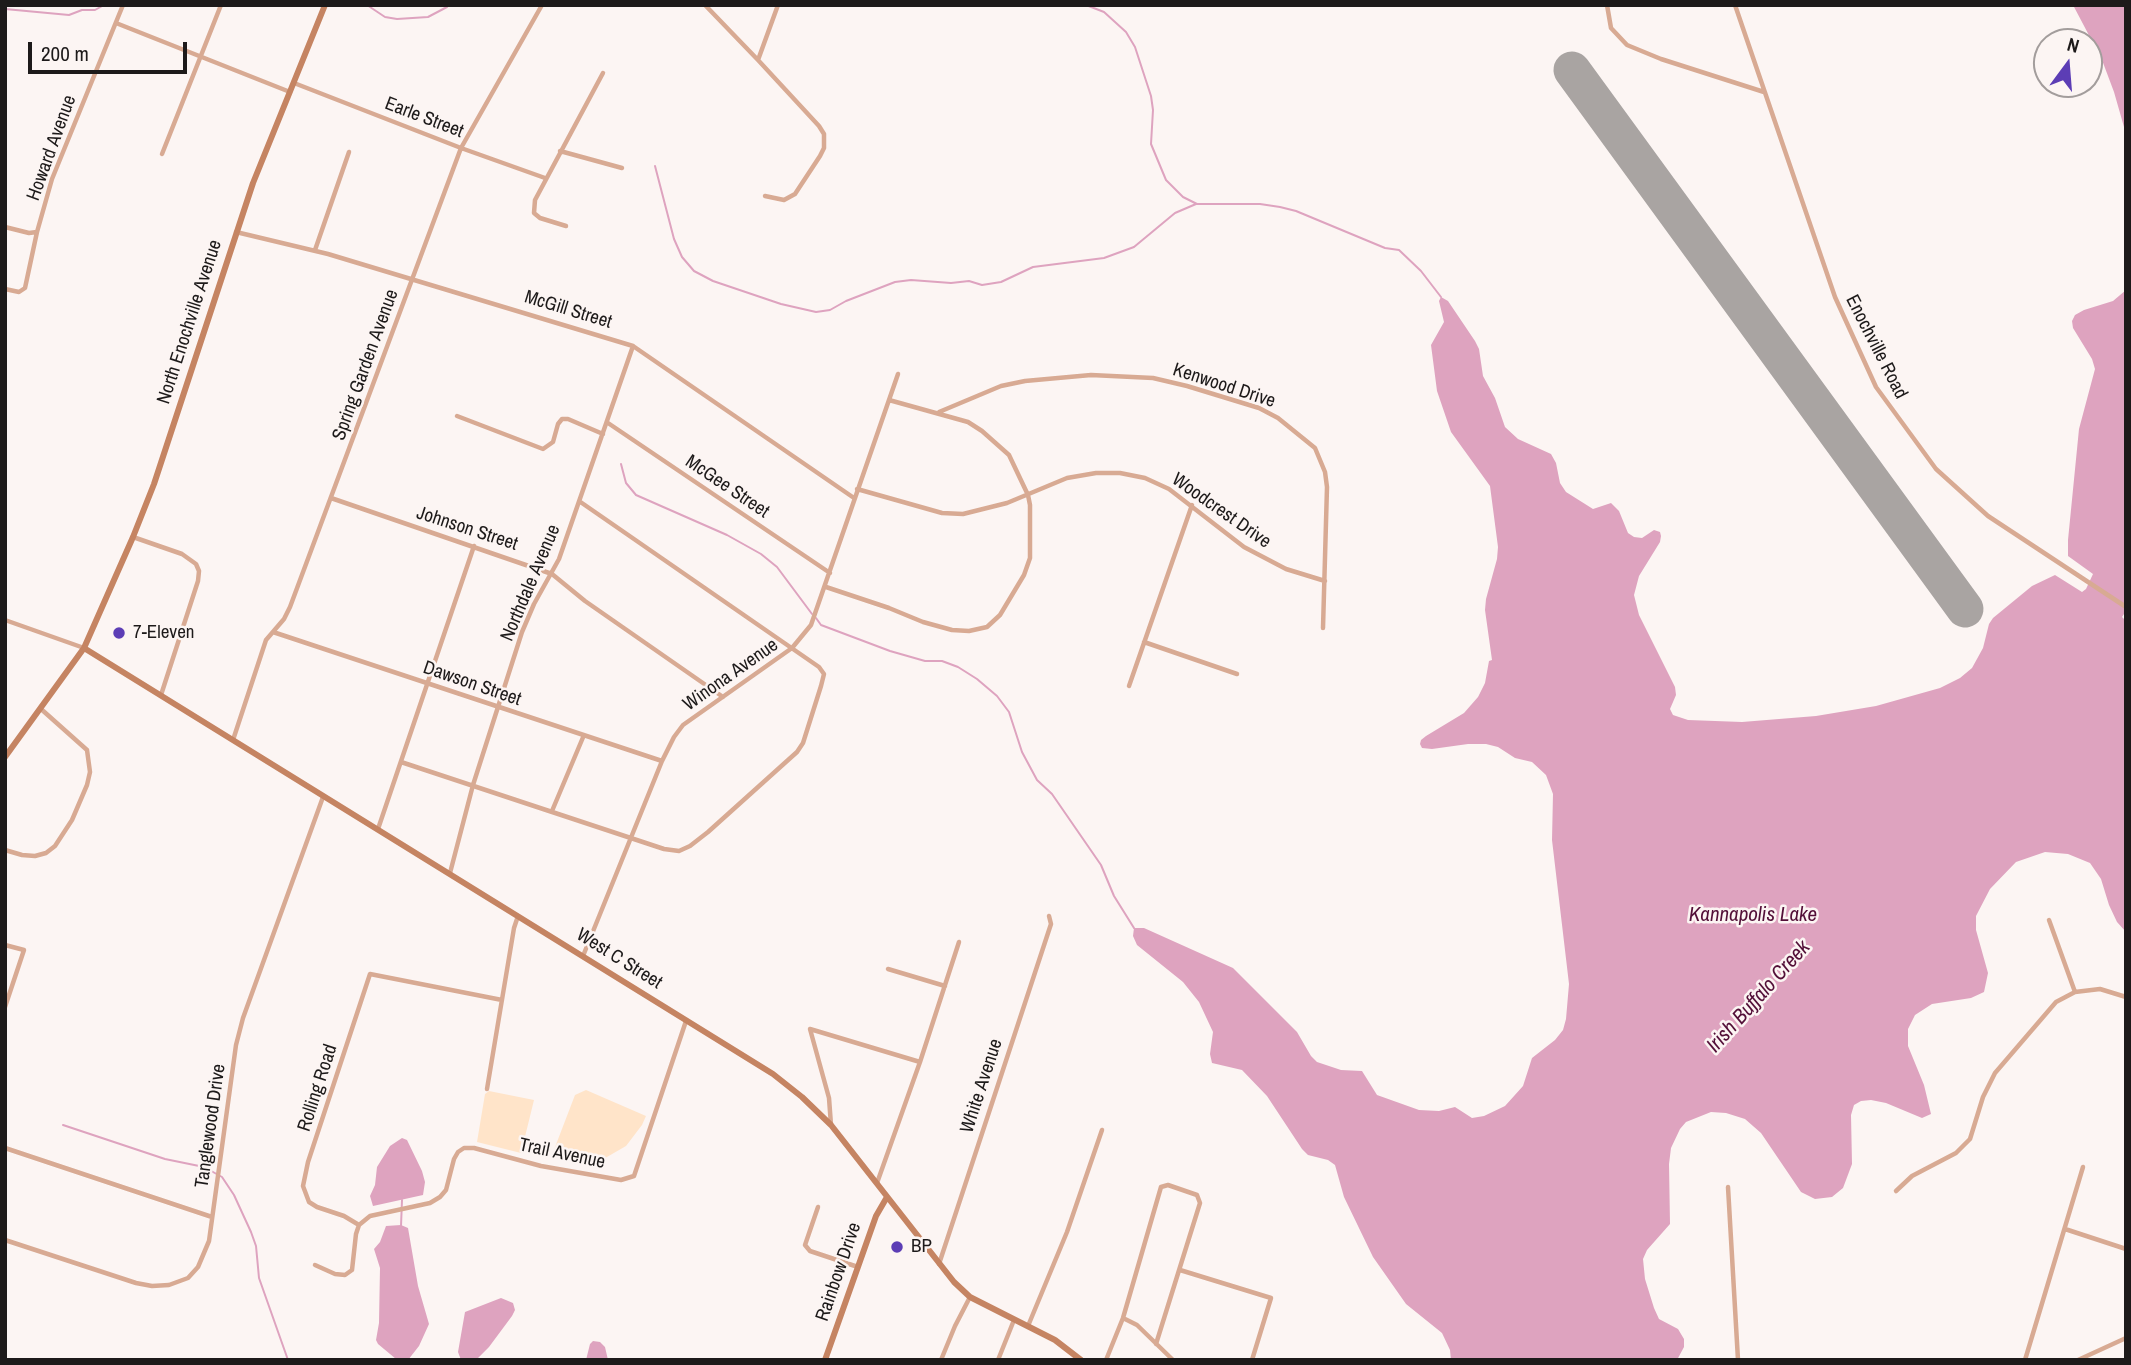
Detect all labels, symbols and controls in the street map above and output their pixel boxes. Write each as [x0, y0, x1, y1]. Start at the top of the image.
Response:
scale bar [32, 28, 191, 72]
north arrow [2033, 28, 2103, 98]
text: N [2064, 31, 2082, 59]
text: 200 m [41, 39, 89, 68]
street label: Howard Avenue [22, 92, 82, 204]
street label: Earle Street [382, 93, 466, 143]
street label: North Enochville Avenue [153, 237, 227, 407]
street label: Spring Garden Avenue [328, 286, 404, 444]
street label: McGill Street [522, 286, 614, 334]
street label: Enochville Road [1840, 291, 1912, 403]
street label: Kenwood Drive [1170, 359, 1278, 413]
street label: McGee Street [681, 451, 773, 523]
street label: Woodcrest Drive [1167, 468, 1275, 554]
street label: Johnson Street [414, 502, 520, 556]
street label: Northdale Avenue [496, 521, 566, 645]
place label: 7-Eleven [133, 622, 194, 644]
marker: 7-Eleven [111, 625, 127, 641]
street label: Winona Avenue [679, 634, 783, 716]
street label: Dawson Street [420, 657, 524, 711]
water label: Kannapolis Lake [1689, 902, 1817, 928]
street label: West C Street [572, 924, 666, 994]
water label: Irish Buffalo Creek [1702, 936, 1816, 1058]
street label: White Avenue [956, 1036, 1008, 1136]
street label: Rolling Road [293, 1042, 343, 1134]
street label: Tanglewood Drive [191, 1063, 231, 1189]
street label: Trail Avenue [517, 1134, 607, 1174]
street label: Rainbow Drive [811, 1220, 867, 1324]
place label: BP [911, 1236, 932, 1258]
marker: BP [889, 1239, 905, 1255]

